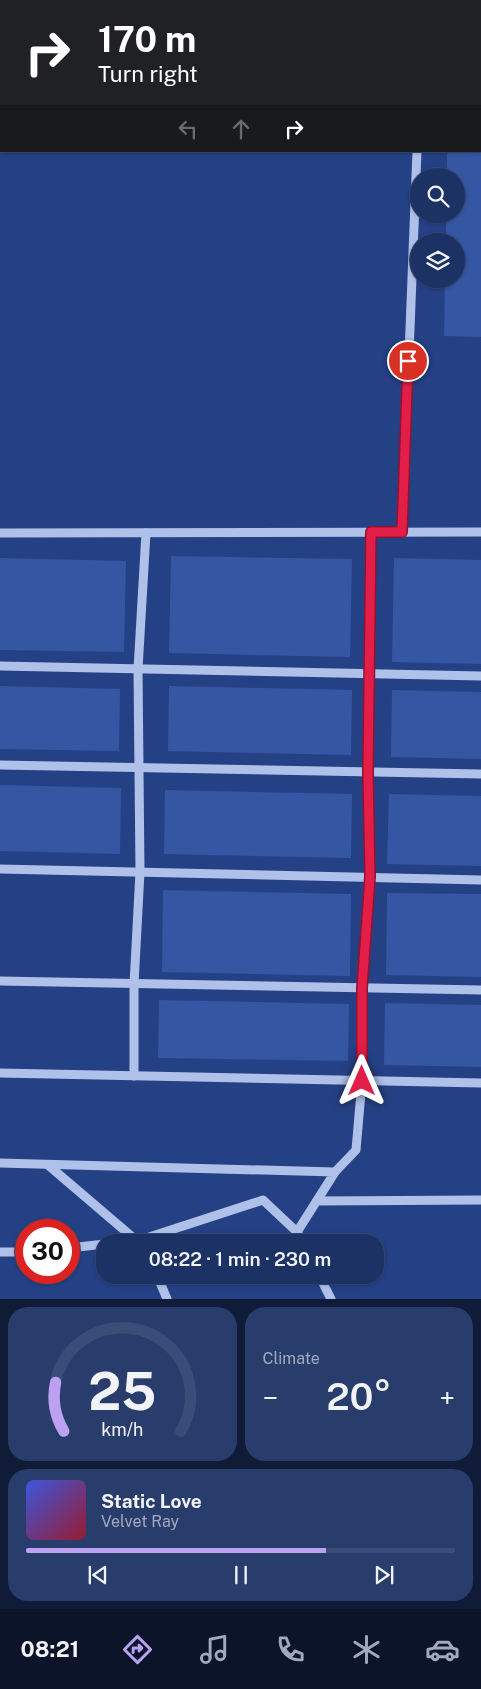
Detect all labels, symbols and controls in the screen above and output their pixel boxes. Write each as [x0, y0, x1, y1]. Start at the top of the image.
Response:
text: 170 m [98, 19, 196, 60]
icon: right [15, 20, 80, 85]
text: Turn right [98, 61, 198, 87]
icon: left [174, 115, 202, 143]
icon: ahead [227, 115, 255, 143]
icon: right [280, 115, 308, 143]
map controls [410, 168, 465, 288]
button: search [410, 168, 465, 223]
button: layers [410, 233, 465, 288]
pin [387, 340, 429, 382]
icon: arrive [394, 347, 422, 375]
position arrow [335, 1054, 387, 1106]
speed limit sign: 30 [15, 1219, 80, 1284]
text: 08:22 · 1 min · 230 m [149, 1248, 331, 1270]
text: Climate [263, 1349, 320, 1368]
text: 25 [88, 1361, 156, 1422]
text: 20° [326, 1374, 391, 1419]
text: − [263, 1381, 278, 1414]
text: + [439, 1381, 455, 1414]
text: km/h [101, 1419, 143, 1440]
text: Static Love [101, 1490, 202, 1512]
text: Velvet Ray [101, 1512, 179, 1531]
icon: previous [84, 1561, 112, 1589]
icon: pause [227, 1561, 255, 1589]
icon: next [370, 1561, 398, 1589]
icon: directions [120, 1632, 155, 1667]
icon: music [197, 1632, 232, 1667]
icon: phone [273, 1632, 308, 1667]
icon: climate [349, 1632, 384, 1667]
icon: car [425, 1632, 460, 1667]
text: 08:21 [21, 1636, 79, 1662]

